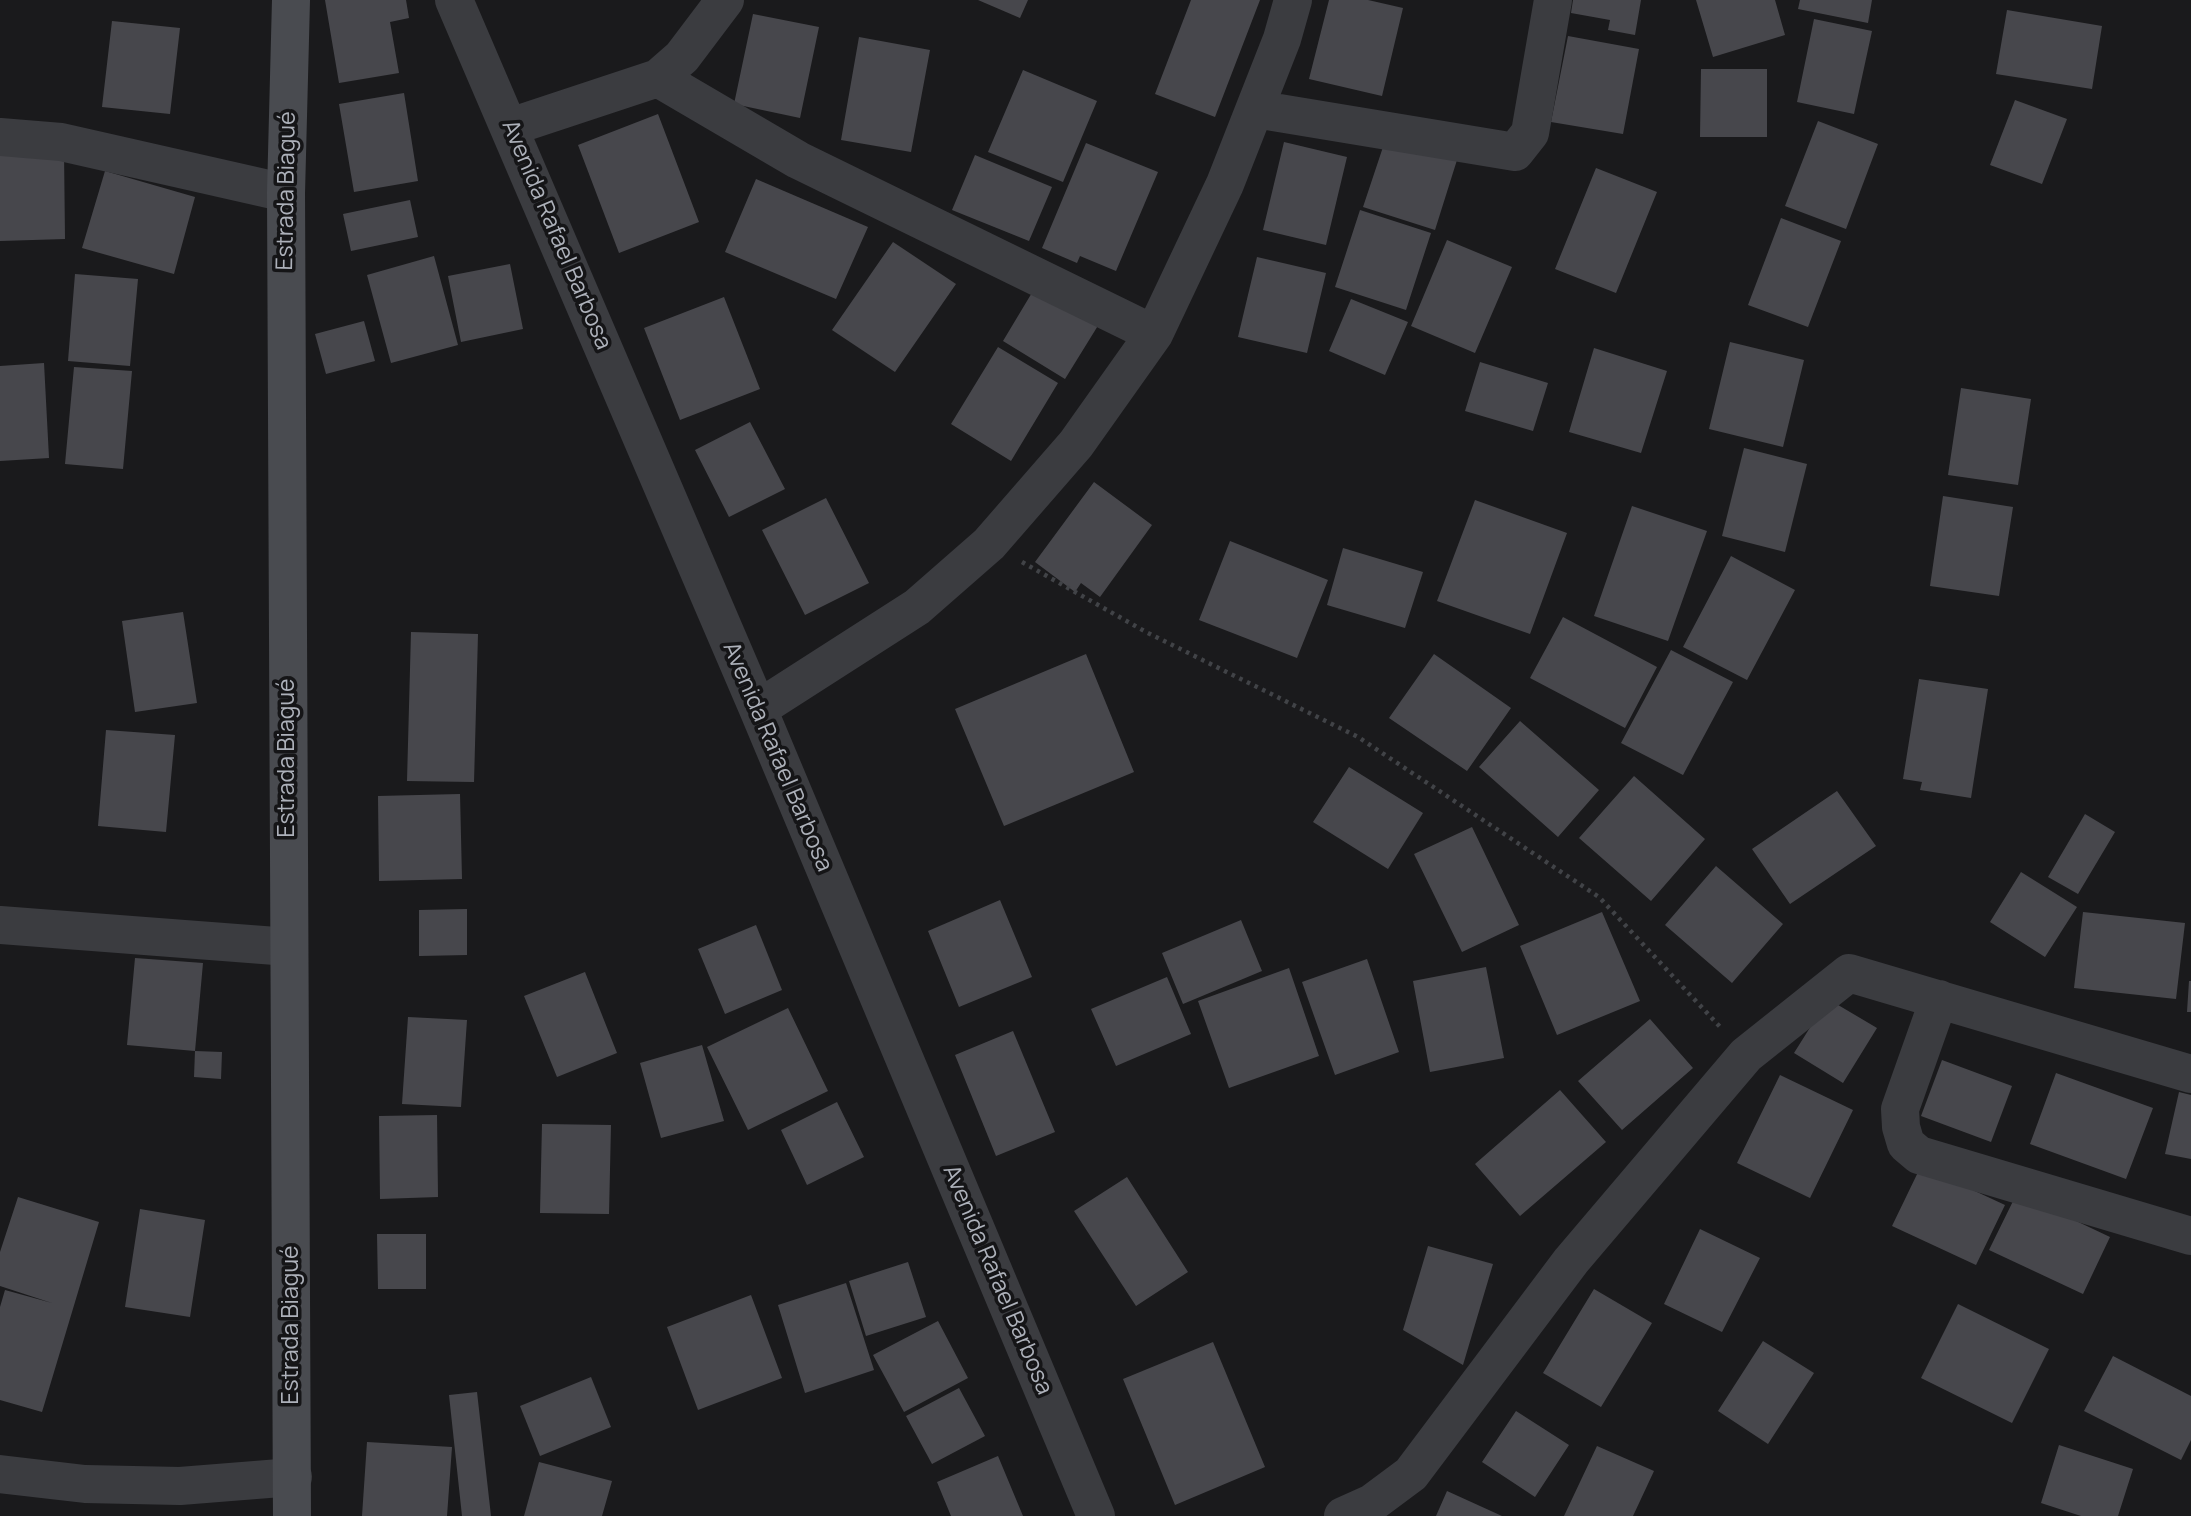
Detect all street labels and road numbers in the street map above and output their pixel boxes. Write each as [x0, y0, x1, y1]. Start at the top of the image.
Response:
street label: Estrada Biagué [272, 111, 302, 271]
street label: Avenida Rafael Barbosa [495, 116, 617, 354]
street label: Avenida Rafael Barbosa [716, 638, 838, 876]
street label: Estrada Biagué [274, 679, 302, 837]
street label: Avenida Rafael Barbosa [936, 1161, 1058, 1399]
street label: Estrada Biagué [278, 1246, 306, 1404]

